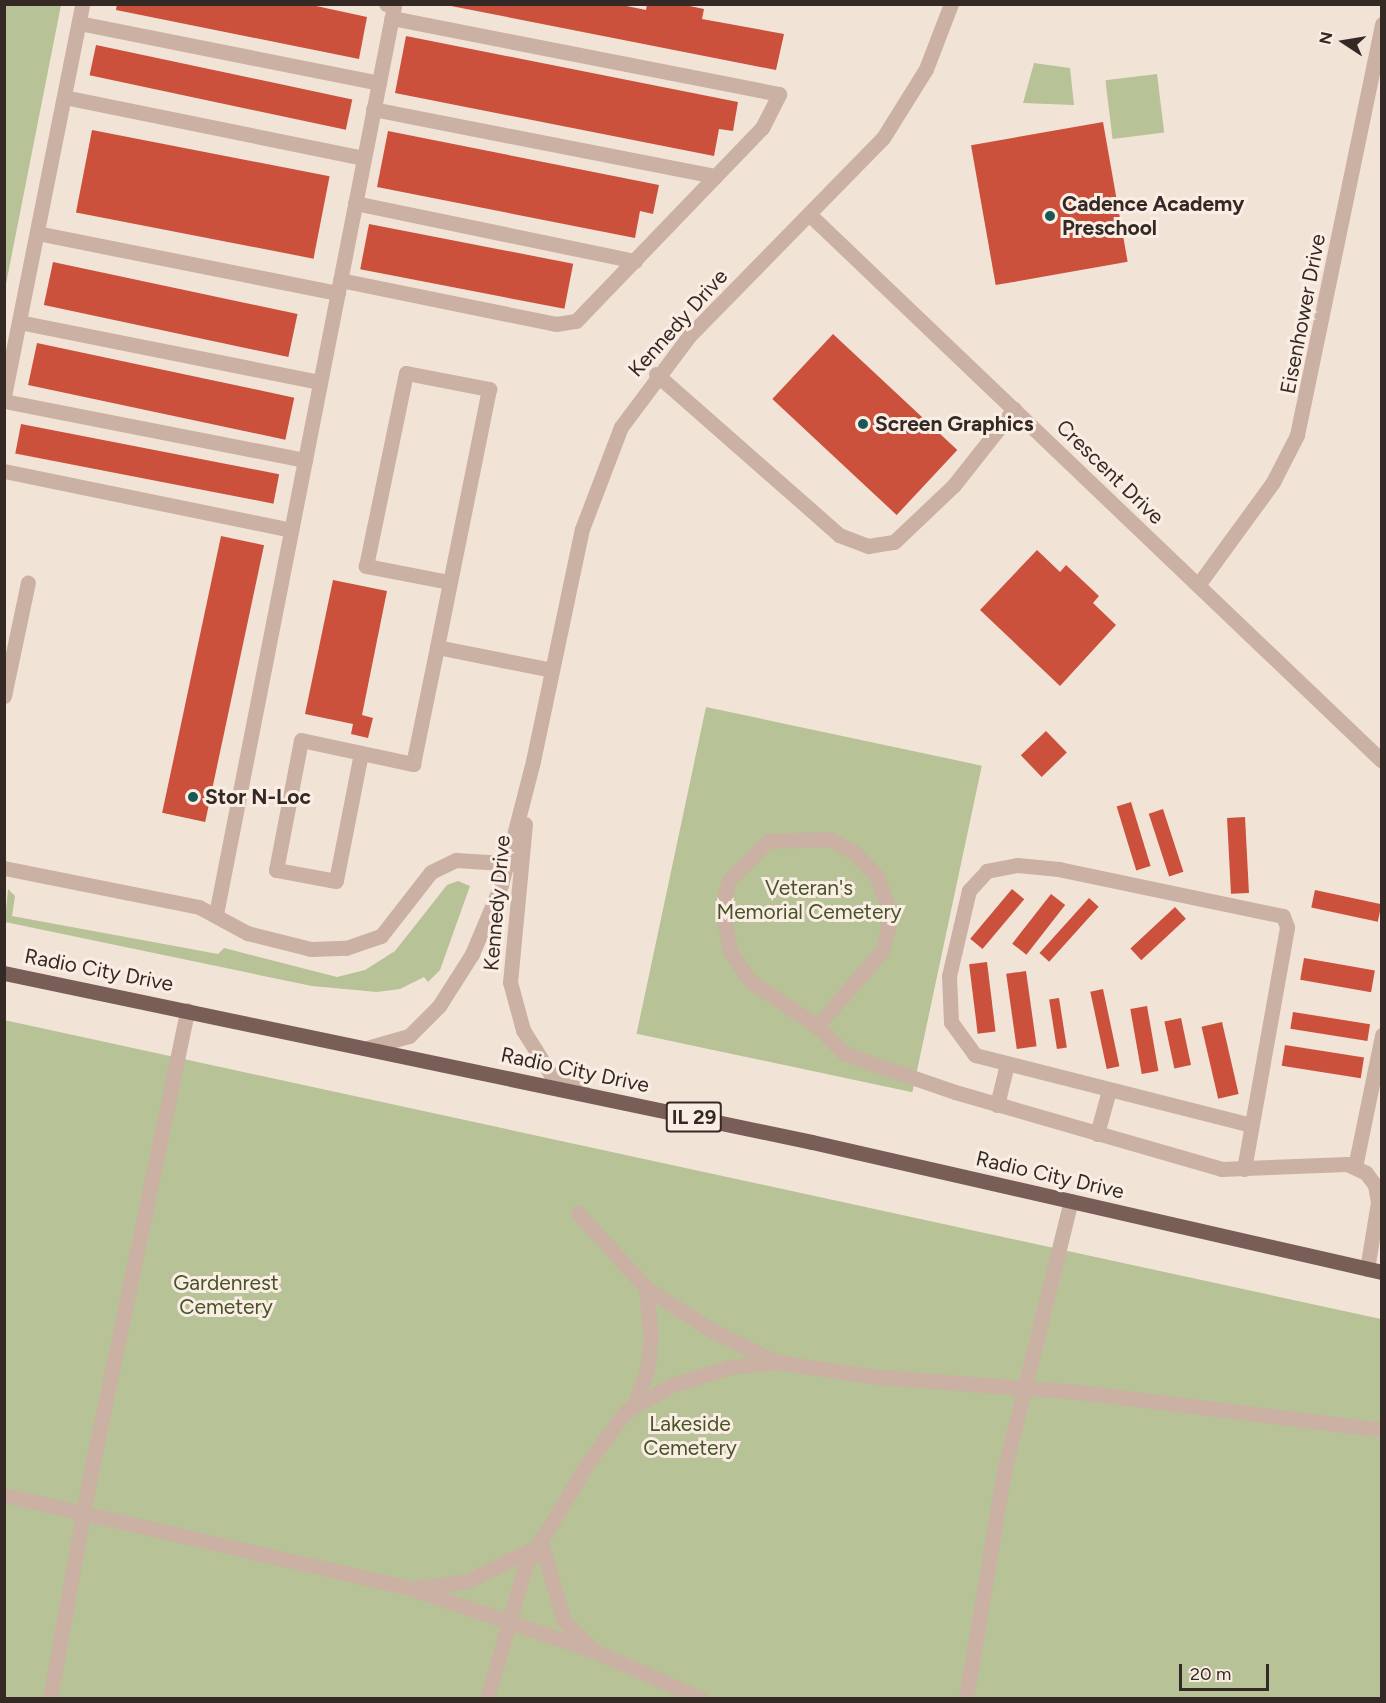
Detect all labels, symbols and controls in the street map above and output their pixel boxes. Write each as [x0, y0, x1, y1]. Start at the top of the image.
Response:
north arrow [1314, 12, 1374, 72]
text: N [1315, 30, 1336, 46]
place label: Cadence Academy Preschool [1062, 191, 1244, 241]
marker: Cadence Academy Preschool [1043, 209, 1057, 223]
street label: Eisenhower Drive [1275, 232, 1331, 396]
street label: Kennedy Drive [623, 264, 733, 382]
place label: Screen Graphics [875, 411, 1033, 437]
street label: Crescent Drive [1051, 414, 1169, 530]
marker: Screen Graphics [856, 417, 870, 431]
place label: Stor N-Loc [205, 784, 311, 810]
marker: Stor N-Loc [186, 790, 200, 804]
street label: Kennedy Drive [479, 834, 515, 972]
park label: Veteran's Memorial Cemetery [716, 875, 902, 925]
street label: Radio City Drive [22, 943, 176, 997]
street label: Radio City Drive [498, 1042, 652, 1098]
road number: IL 29 [666, 1100, 722, 1134]
street label: Radio City Drive [974, 1146, 1126, 1204]
park label: Gardenrest Cemetery [173, 1270, 279, 1320]
park label: Lakeside Cemetery [643, 1411, 737, 1461]
scale bar [1182, 1652, 1272, 1690]
text: 20 m [1190, 1663, 1231, 1685]

